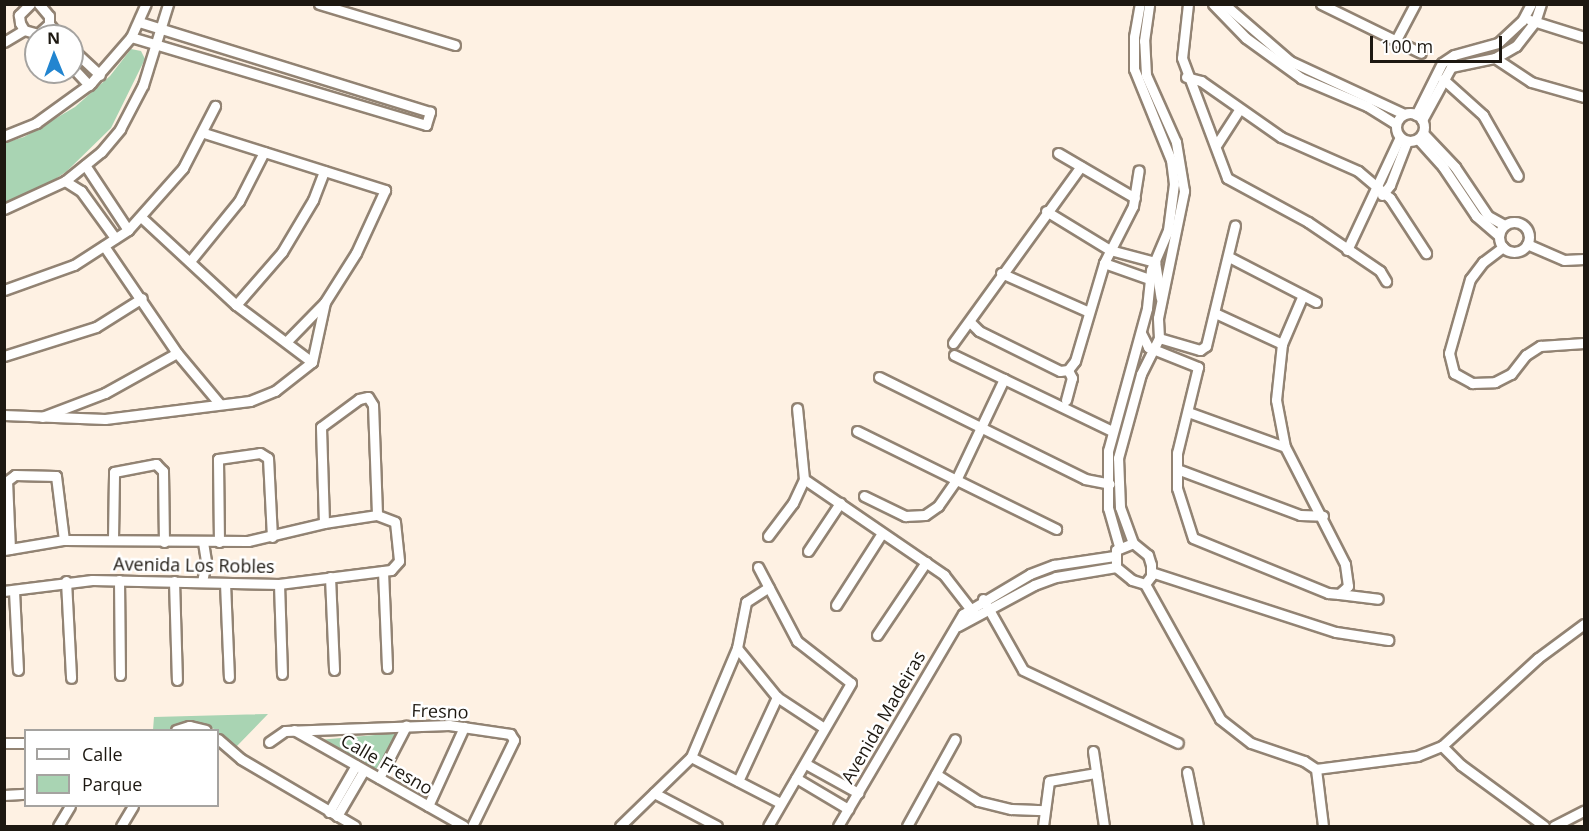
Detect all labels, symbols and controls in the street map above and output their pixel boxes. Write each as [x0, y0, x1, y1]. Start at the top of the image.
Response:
north arrow [24, 24, 84, 84]
scale bar [1373, 24, 1505, 62]
text: N [47, 27, 60, 49]
text: 100 m [1381, 34, 1433, 58]
street label: Avenida Los Robles [113, 553, 275, 577]
street label: Avenida Madeiras [836, 647, 930, 787]
street label: Fresno [411, 699, 469, 723]
legend [24, 729, 219, 807]
street label: Calle Fresno [337, 729, 437, 799]
text: Calle [82, 742, 123, 766]
text: Parque [82, 772, 142, 796]

